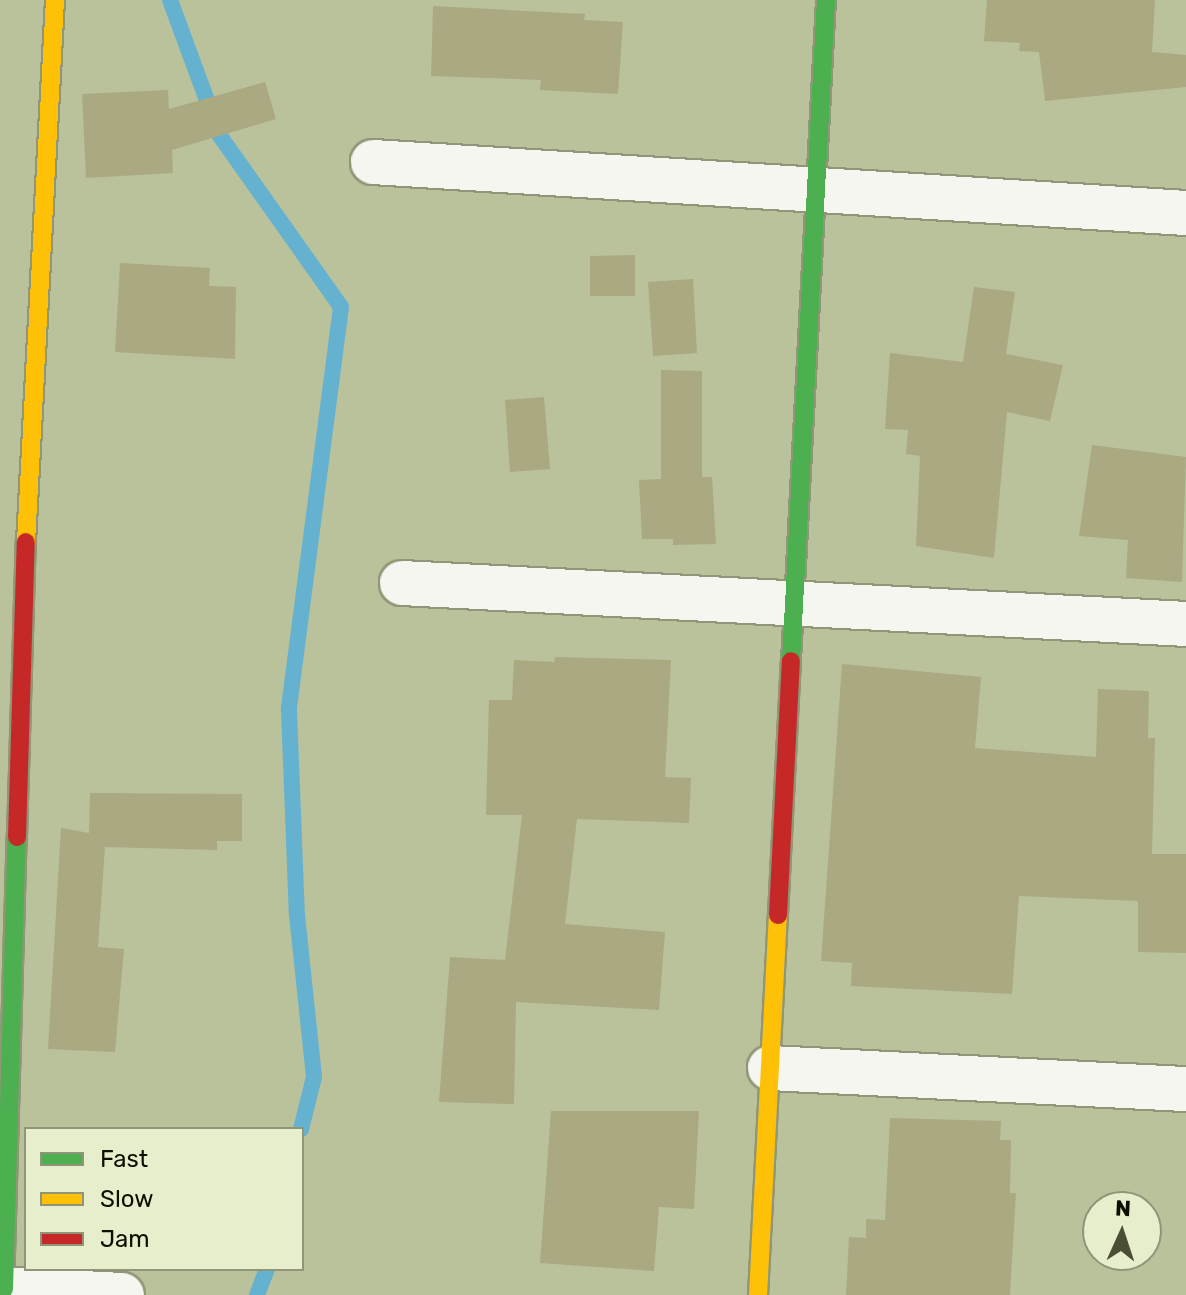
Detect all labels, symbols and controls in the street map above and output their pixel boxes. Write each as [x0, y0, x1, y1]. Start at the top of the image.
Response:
legend [24, 1127, 304, 1271]
text: Fast [100, 1145, 148, 1173]
text: Slow [100, 1185, 153, 1213]
north arrow [1082, 1191, 1162, 1271]
text: N [1115, 1195, 1132, 1222]
text: Jam [100, 1225, 150, 1253]

